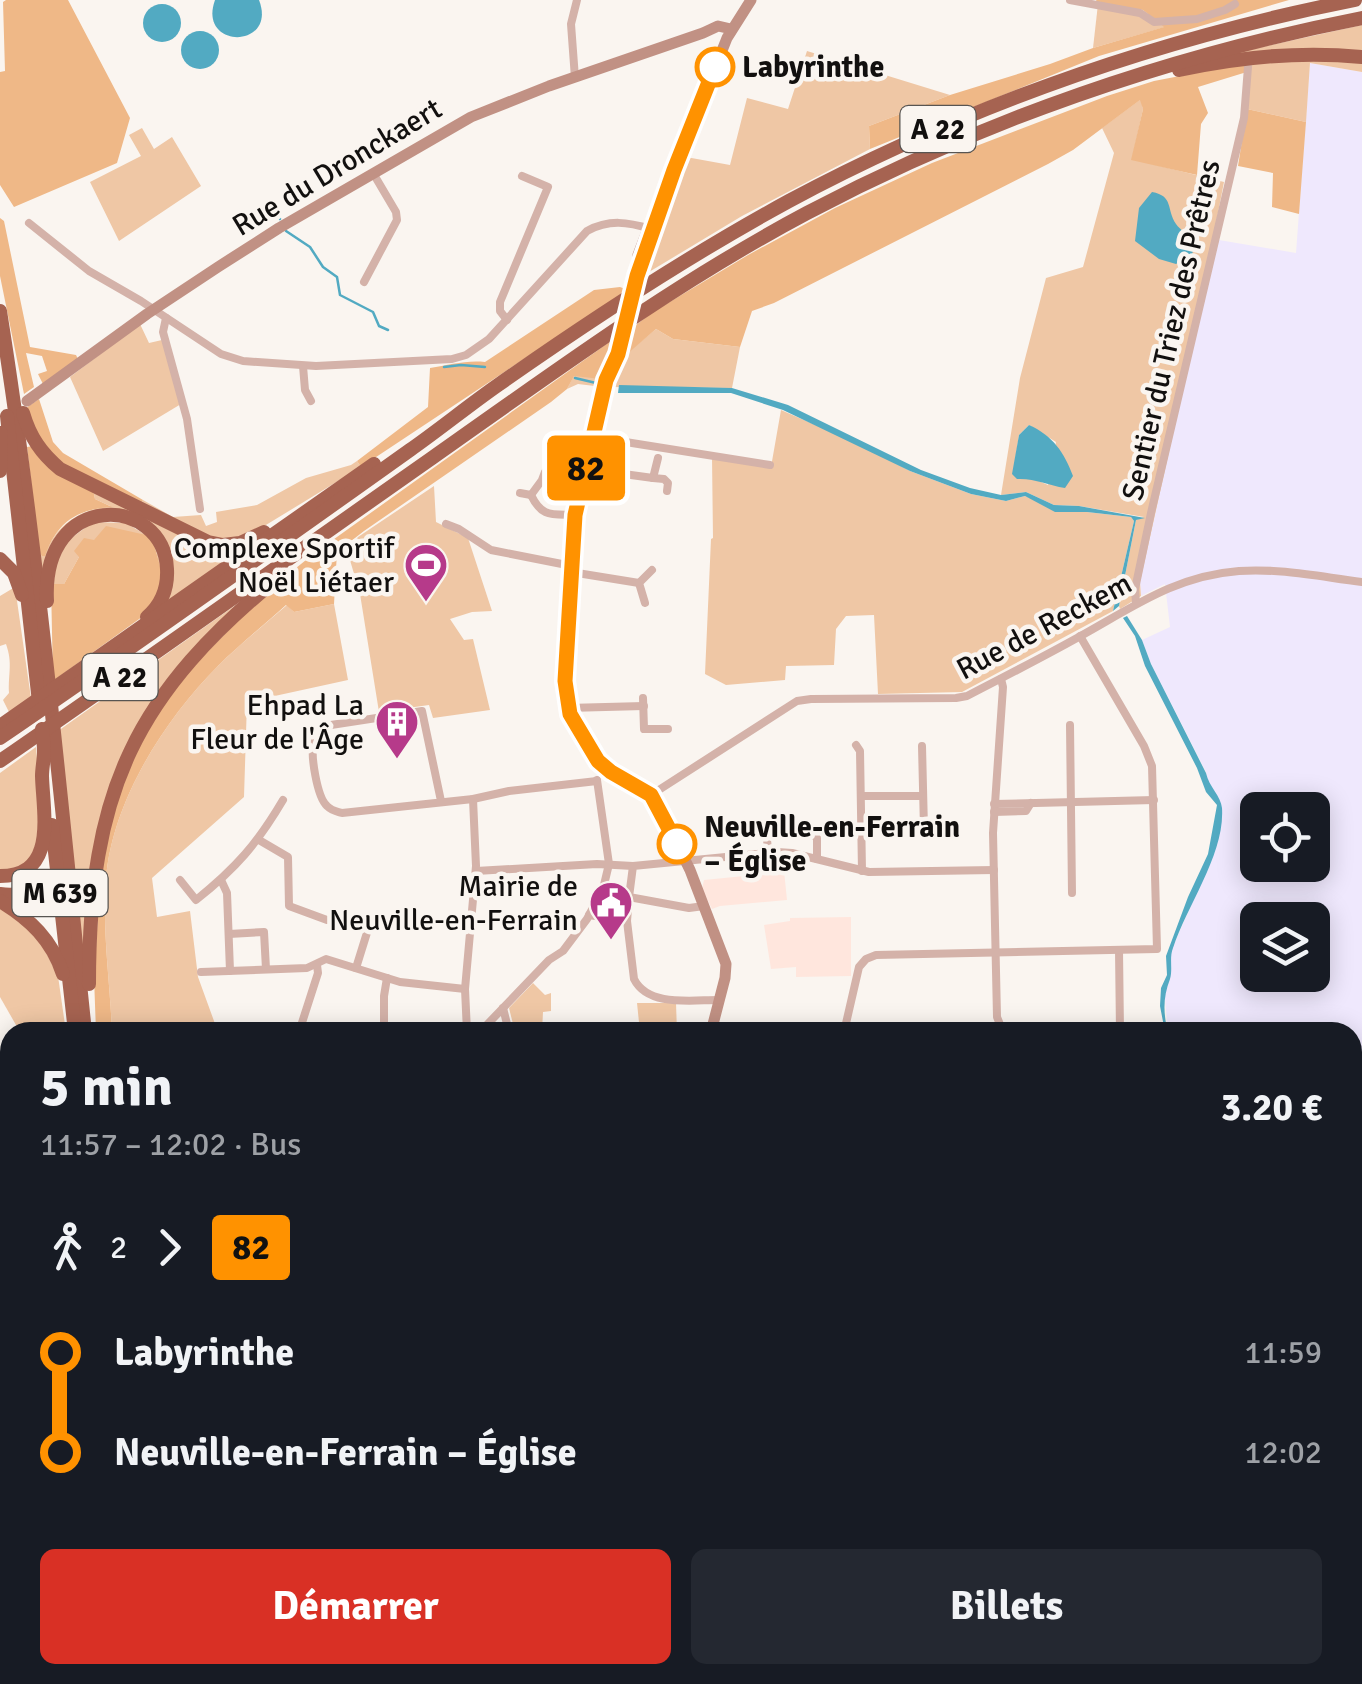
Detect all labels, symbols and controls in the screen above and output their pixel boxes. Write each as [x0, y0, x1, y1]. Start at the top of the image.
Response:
marker: Labyrinthe [696, 48, 734, 86]
place label: Labyrinthe [742, 49, 884, 86]
street label: Rue du Dronckaert [226, 90, 449, 244]
road number: A 22 [900, 106, 976, 152]
street label: Sentier du Triez des Prêtres [1114, 156, 1229, 504]
line badge: 82 [541, 436, 631, 500]
text: 82 [567, 447, 605, 490]
place label: Complexe Sportif Noël Liétaer [174, 530, 396, 601]
sports icon: Complexe Sportif Noël Liétaer [403, 542, 449, 603]
street label: Rue de Reckem [950, 565, 1138, 688]
road number: A 22 [82, 654, 158, 700]
place label: Ehpad La Fleur de l'Âge [190, 687, 364, 758]
building icon: Ehpad La Fleur de l'Âge [374, 699, 420, 760]
map controls [1240, 792, 1330, 992]
button: locate [1240, 792, 1330, 882]
place label: Neuville-en-Ferrain – Église [704, 809, 960, 880]
marker: Neuville-en-Ferrain – Église [658, 825, 696, 863]
place label: Mairie de Neuville-en-Ferrain [329, 868, 578, 939]
road number: M 639 [12, 870, 108, 916]
public building icon: Mairie de Neuville-en-Ferrain [588, 880, 634, 941]
button: layers [1240, 902, 1330, 992]
text: 5 min [40, 1053, 173, 1121]
text: 3.20 € [1221, 1084, 1322, 1131]
text: 11:57 – 12:02 · Bus [40, 1125, 301, 1164]
icon: walk [40, 1220, 95, 1275]
icon: forward [142, 1220, 197, 1275]
text: 82 [232, 1226, 270, 1269]
text: 2 [110, 1228, 127, 1267]
text: Labyrinthe [114, 1329, 294, 1376]
text: 11:59 [1244, 1333, 1322, 1372]
text: Neuville-en-Ferrain – Église [114, 1429, 577, 1476]
text: 12:02 [1244, 1433, 1322, 1472]
button: Démarrer [40, 1549, 671, 1664]
button: Billets [691, 1549, 1322, 1664]

